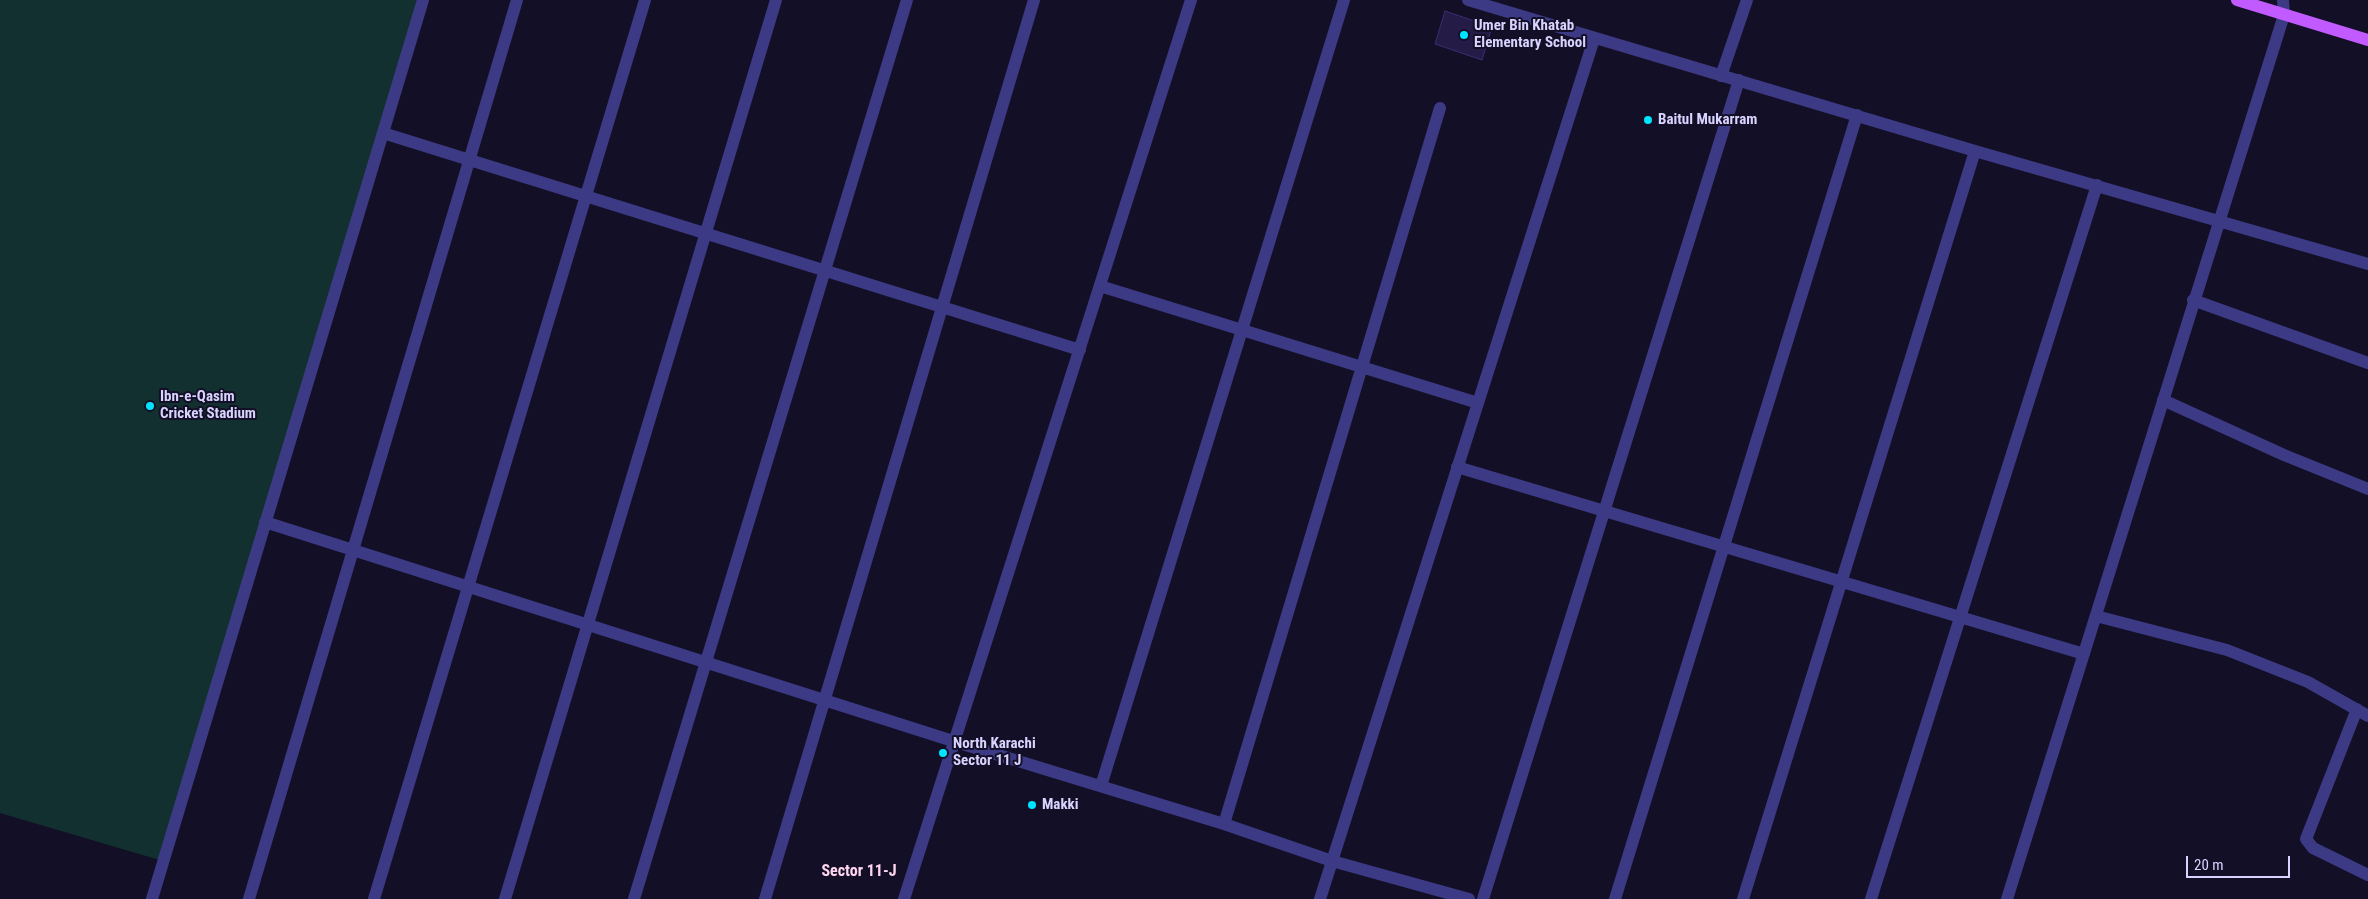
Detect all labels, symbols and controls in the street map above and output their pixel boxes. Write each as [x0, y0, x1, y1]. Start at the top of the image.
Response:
place label: Umer Bin Khatab Elementary School [1474, 17, 1586, 52]
marker: Umer Bin Khatab Elementary School [1458, 29, 1470, 41]
place label: Baitul Mukarram [1658, 111, 1757, 129]
marker: Baitul Mukarram [1642, 114, 1654, 126]
place label: Ibn-e-Qasim Cricket Stadium [160, 388, 256, 423]
marker: Ibn-e-Qasim Cricket Stadium [144, 400, 156, 412]
place label: North Karachi Sector 11 J [953, 735, 1036, 770]
marker: North Karachi Sector 11 J [937, 747, 949, 759]
place label: Makki [1042, 796, 1079, 814]
marker: Makki [1026, 799, 1038, 811]
scale bar [2188, 846, 2292, 878]
text: 20 m [2194, 856, 2224, 874]
district label: Sector 11-J [821, 862, 897, 882]

